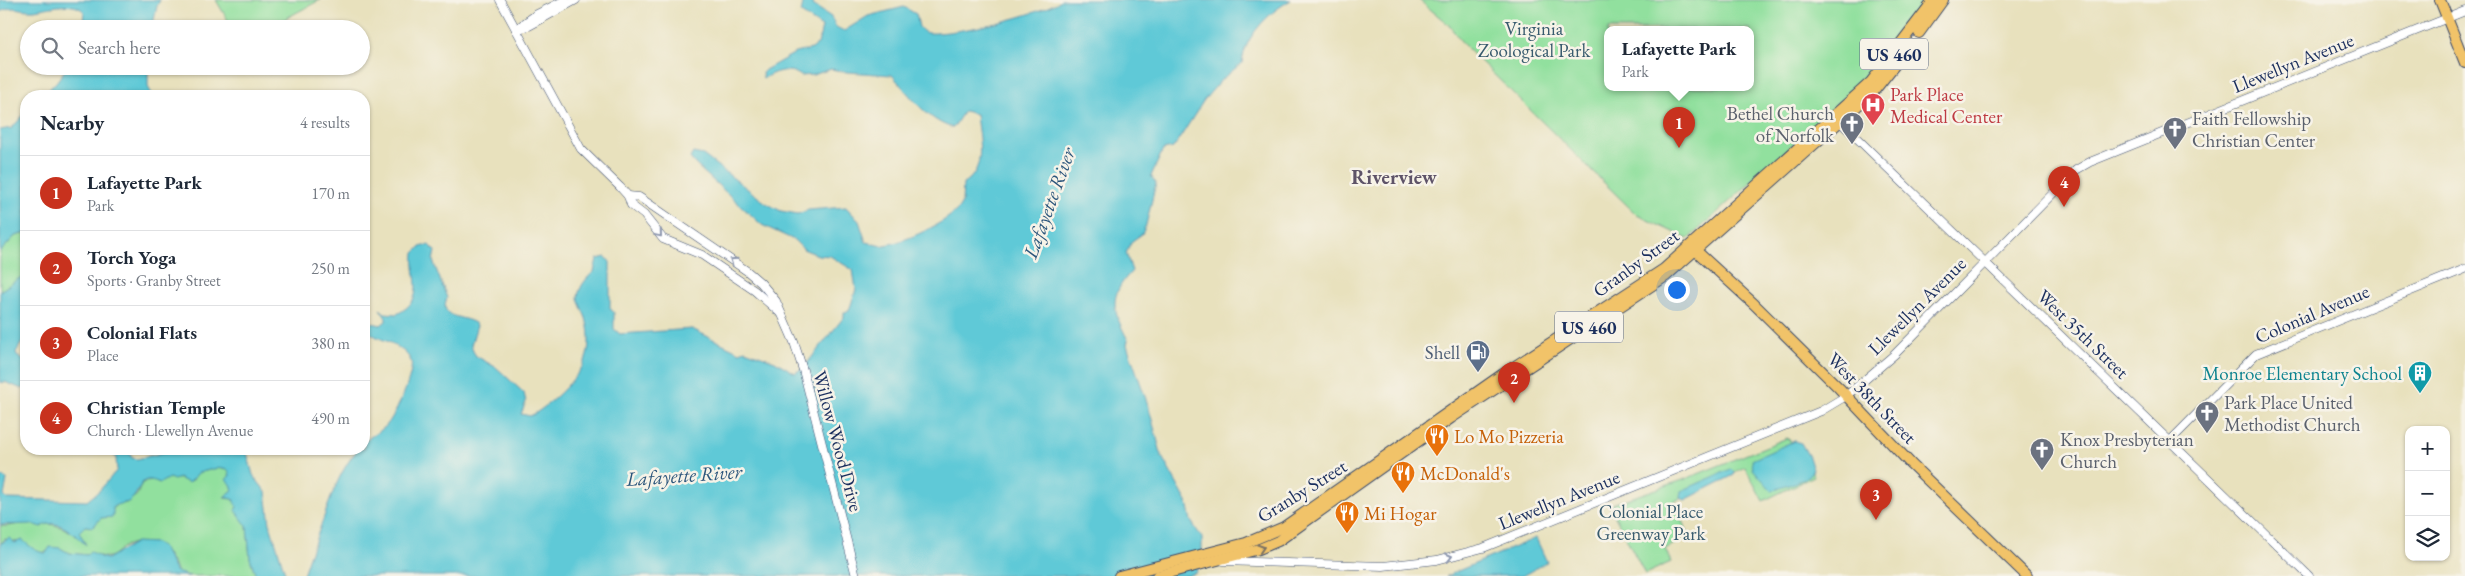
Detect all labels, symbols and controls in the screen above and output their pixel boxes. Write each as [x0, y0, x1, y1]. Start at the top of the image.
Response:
park label: Virginia Zoological Park [1478, 16, 1591, 63]
search box [20, 20, 370, 75]
popup [1604, 26, 1754, 91]
street label: Llewellyn Avenue [2229, 27, 2357, 99]
icon: search [38, 34, 66, 62]
text: Search here [78, 35, 160, 60]
text: Lafayette Park [1622, 36, 1736, 61]
road number: US 460 [1860, 39, 1928, 70]
text: Park [1622, 61, 1649, 82]
place label: Park Place Medical Center [1890, 82, 2003, 129]
hospital icon: Park Place Medical Center [1860, 92, 1886, 126]
place label: Bethel Church of Norfolk [1727, 101, 1835, 148]
place label: Faith Fellowship Christian Center [2192, 106, 2316, 153]
pin: 1 [1663, 107, 1695, 148]
text: Nearby [40, 109, 104, 136]
church icon: Bethel Church of Norfolk [1839, 111, 1865, 145]
text: 4 results [300, 112, 350, 133]
church icon: Faith Fellowship Christian Center [2162, 116, 2188, 150]
water label: Lafayette River [1017, 143, 1082, 263]
district label: Riverview [1351, 164, 1437, 190]
pin: 4 [2048, 166, 2080, 207]
text: Lafayette Park [87, 170, 202, 195]
text: 1 [52, 183, 60, 204]
text: 170 m [311, 183, 350, 204]
text: Park [87, 195, 114, 216]
street label: Granby Street [1588, 223, 1684, 303]
one-way arrow [653, 228, 662, 237]
text: Torch Yoga [87, 245, 176, 270]
street label: Llewellyn Avenue [1863, 252, 1971, 360]
text: 2 [52, 258, 60, 279]
text: 250 m [311, 258, 350, 279]
one-way arrow [729, 258, 738, 268]
text: Sports · Granby Street [87, 270, 221, 291]
your location [1664, 277, 1690, 303]
street label: Colonial Avenue [2251, 279, 2373, 349]
street label: West 35th Street [2032, 284, 2134, 384]
road number: US 460 [1555, 312, 1623, 342]
text: Colonial Flats [87, 320, 197, 345]
text: 3 [52, 333, 60, 354]
text: 380 m [311, 333, 350, 354]
fuel station icon: Shell [1465, 339, 1491, 373]
place label: Shell [1425, 340, 1460, 365]
text: Place [87, 345, 119, 366]
street label: West 38th Street [1822, 347, 1922, 449]
building icon: Monroe Elementary School [2407, 360, 2433, 394]
place label: Monroe Elementary School [2202, 361, 2402, 386]
pin: 2 [1498, 362, 1530, 403]
street label: Willow Wood Drive [807, 368, 869, 514]
place label: Park Place United Methodist Church [2224, 390, 2361, 437]
text: Christian Temple [87, 395, 226, 420]
church icon: Park Place United Methodist Church [2194, 400, 2220, 434]
text: 4 [52, 408, 60, 429]
text: 490 m [311, 408, 350, 429]
text: Church · Llewellyn Avenue [87, 420, 253, 441]
restaurant icon: Lo Mo Pizzeria [1424, 423, 1450, 457]
place label: Lo Mo Pizzeria [1454, 424, 1564, 449]
map controls [2405, 426, 2450, 561]
button: + [2405, 426, 2450, 471]
place label: Knox Presbyterian Church [2060, 427, 2194, 474]
church icon: Knox Presbyterian Church [2029, 437, 2055, 471]
street label: Granby Street [1253, 454, 1351, 528]
water label: Lafayette River [624, 458, 744, 492]
restaurant icon: McDonald's [1390, 460, 1416, 494]
place label: McDonald's [1420, 461, 1510, 486]
street label: Llewellyn Avenue [1495, 464, 1623, 536]
button: − [2405, 471, 2450, 516]
pin: 3 [1860, 479, 1892, 520]
park label: Colonial Place Greenway Park [1596, 499, 1707, 546]
restaurant icon: Mi Hogar [1334, 500, 1360, 534]
place label: Mi Hogar [1364, 501, 1437, 526]
button: layers [2405, 516, 2450, 561]
one-way arrow [1256, 543, 1264, 553]
one-way arrow [1444, 552, 1453, 563]

